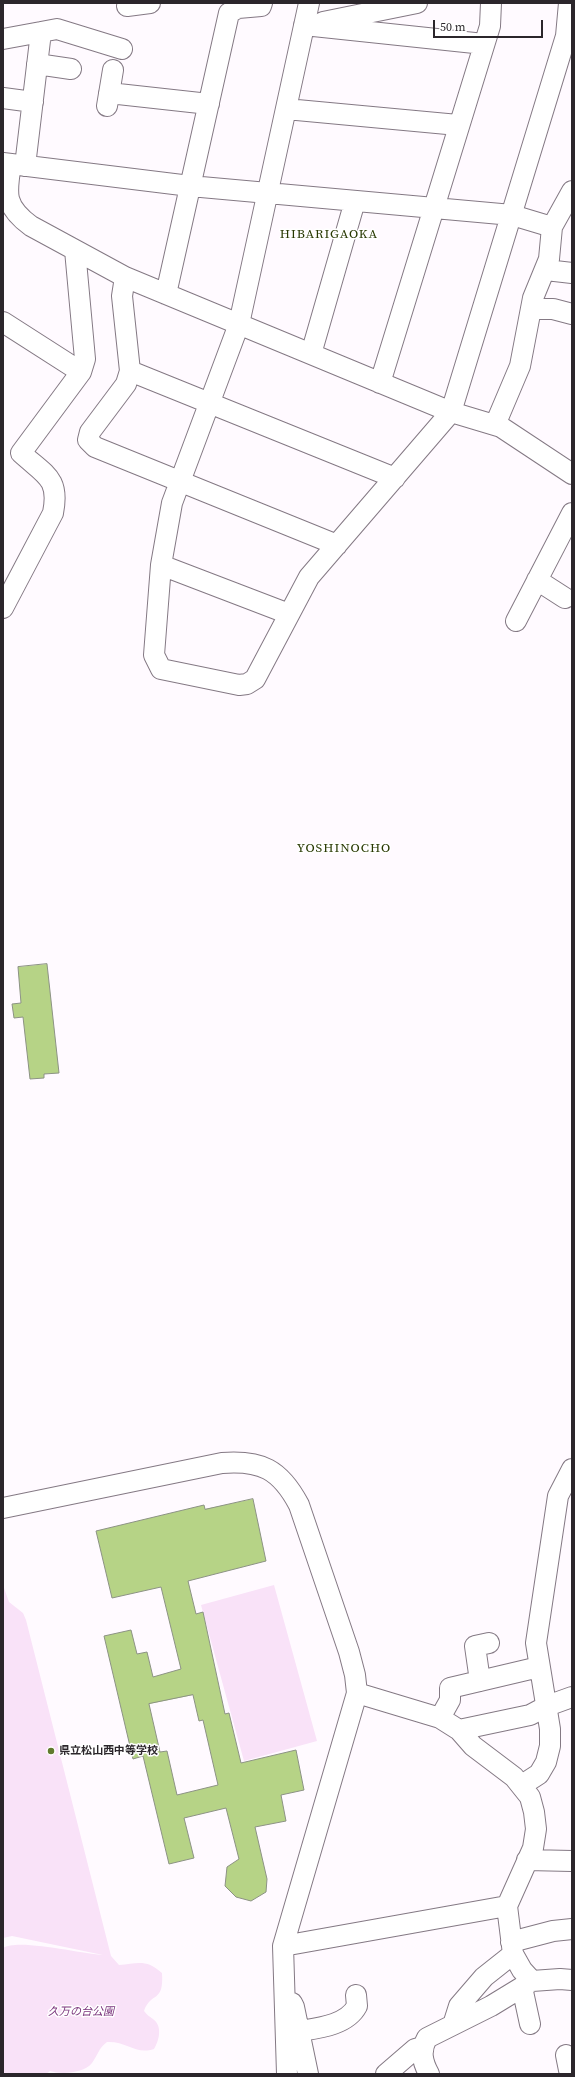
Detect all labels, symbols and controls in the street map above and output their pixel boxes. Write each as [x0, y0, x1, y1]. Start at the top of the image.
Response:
scale bar [435, 12, 545, 38]
text: 50 m [440, 19, 466, 35]
district label: HIBARIGAOKA [280, 227, 378, 243]
district label: YOSHINOCHO [297, 841, 391, 857]
place label: 県立松山西中等学校 [59, 1744, 158, 1758]
marker: 県立松山西中等学校 [46, 1746, 56, 1756]
park label: 久万の台公園 [48, 2005, 114, 2019]

